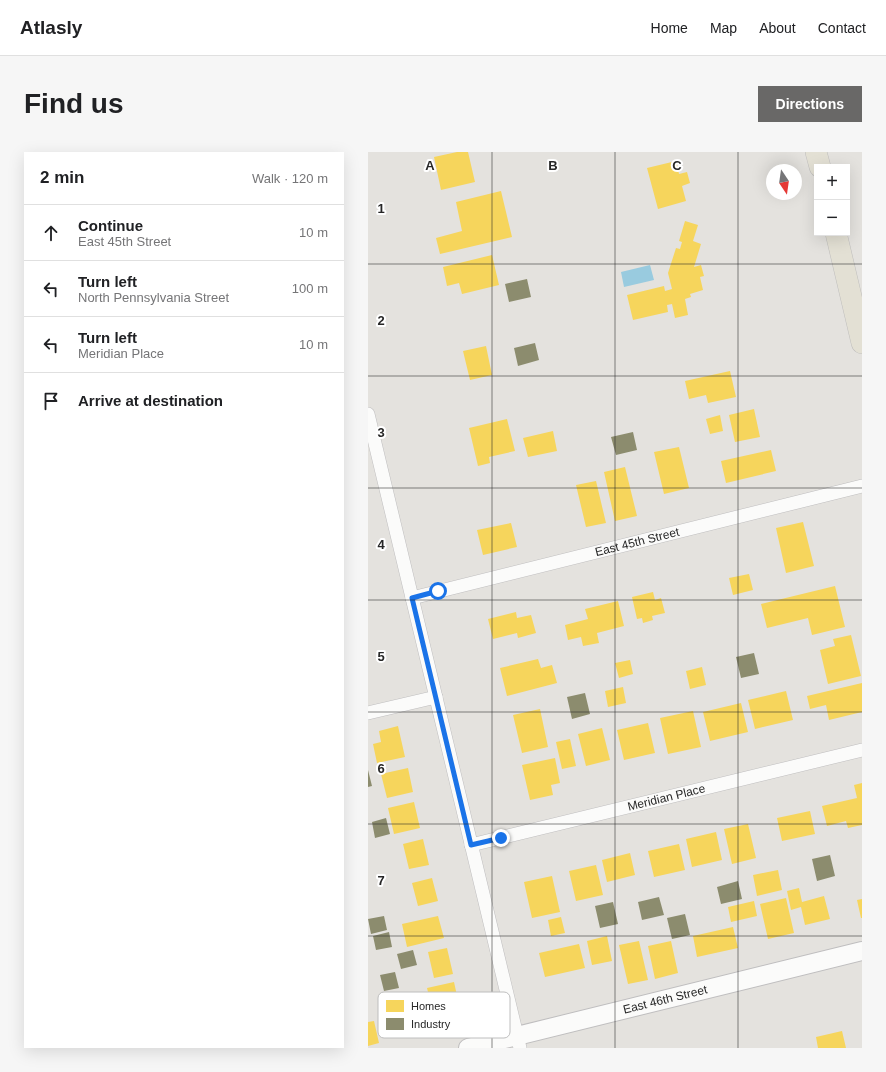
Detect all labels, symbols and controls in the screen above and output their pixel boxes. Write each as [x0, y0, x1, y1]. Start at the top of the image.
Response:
text: Atlasly [20, 17, 82, 38]
text: Home [651, 20, 688, 36]
text: Map [710, 20, 737, 36]
text: About [759, 20, 796, 36]
text: Contact [818, 20, 866, 36]
button: Directions [758, 86, 862, 122]
text: Find us [24, 88, 124, 119]
text: A [425, 158, 435, 173]
text: B [548, 158, 558, 173]
text: C [672, 158, 682, 173]
north arrow [766, 164, 802, 200]
map controls [814, 164, 850, 236]
button: + [814, 164, 850, 200]
text: 2 min [40, 168, 84, 187]
text: Walk · 120 m [252, 171, 328, 186]
button: − [814, 200, 850, 236]
text: 1 [377, 201, 385, 216]
text: Continue [78, 217, 143, 234]
icon: ahead [40, 222, 62, 244]
text: 10 m [299, 225, 328, 240]
text: East 45th Street [78, 234, 171, 249]
text: Turn left [78, 273, 137, 290]
icon: left [40, 278, 62, 300]
text: 100 m [292, 281, 328, 296]
text: North Pennsylvania Street [78, 290, 229, 305]
text: 2 [377, 313, 385, 328]
text: Turn left [78, 329, 137, 346]
icon: left [40, 334, 62, 356]
text: 10 m [299, 337, 328, 352]
text: Meridian Place [78, 346, 164, 361]
icon: arrive [40, 390, 62, 412]
text: Arrive at destination [78, 392, 223, 409]
text: 3 [377, 425, 385, 440]
street label: East 45th Street [594, 525, 681, 559]
text: 4 [377, 537, 385, 552]
route start [429, 582, 447, 600]
text: 5 [377, 649, 385, 664]
text: 6 [377, 761, 385, 776]
street label: Meridian Place [626, 781, 707, 814]
route end [492, 829, 510, 847]
text: 7 [377, 873, 385, 888]
street label: East 46th Street [622, 982, 709, 1017]
legend [378, 992, 510, 1038]
text: Homes [411, 1000, 446, 1012]
text: Industry [411, 1018, 451, 1030]

